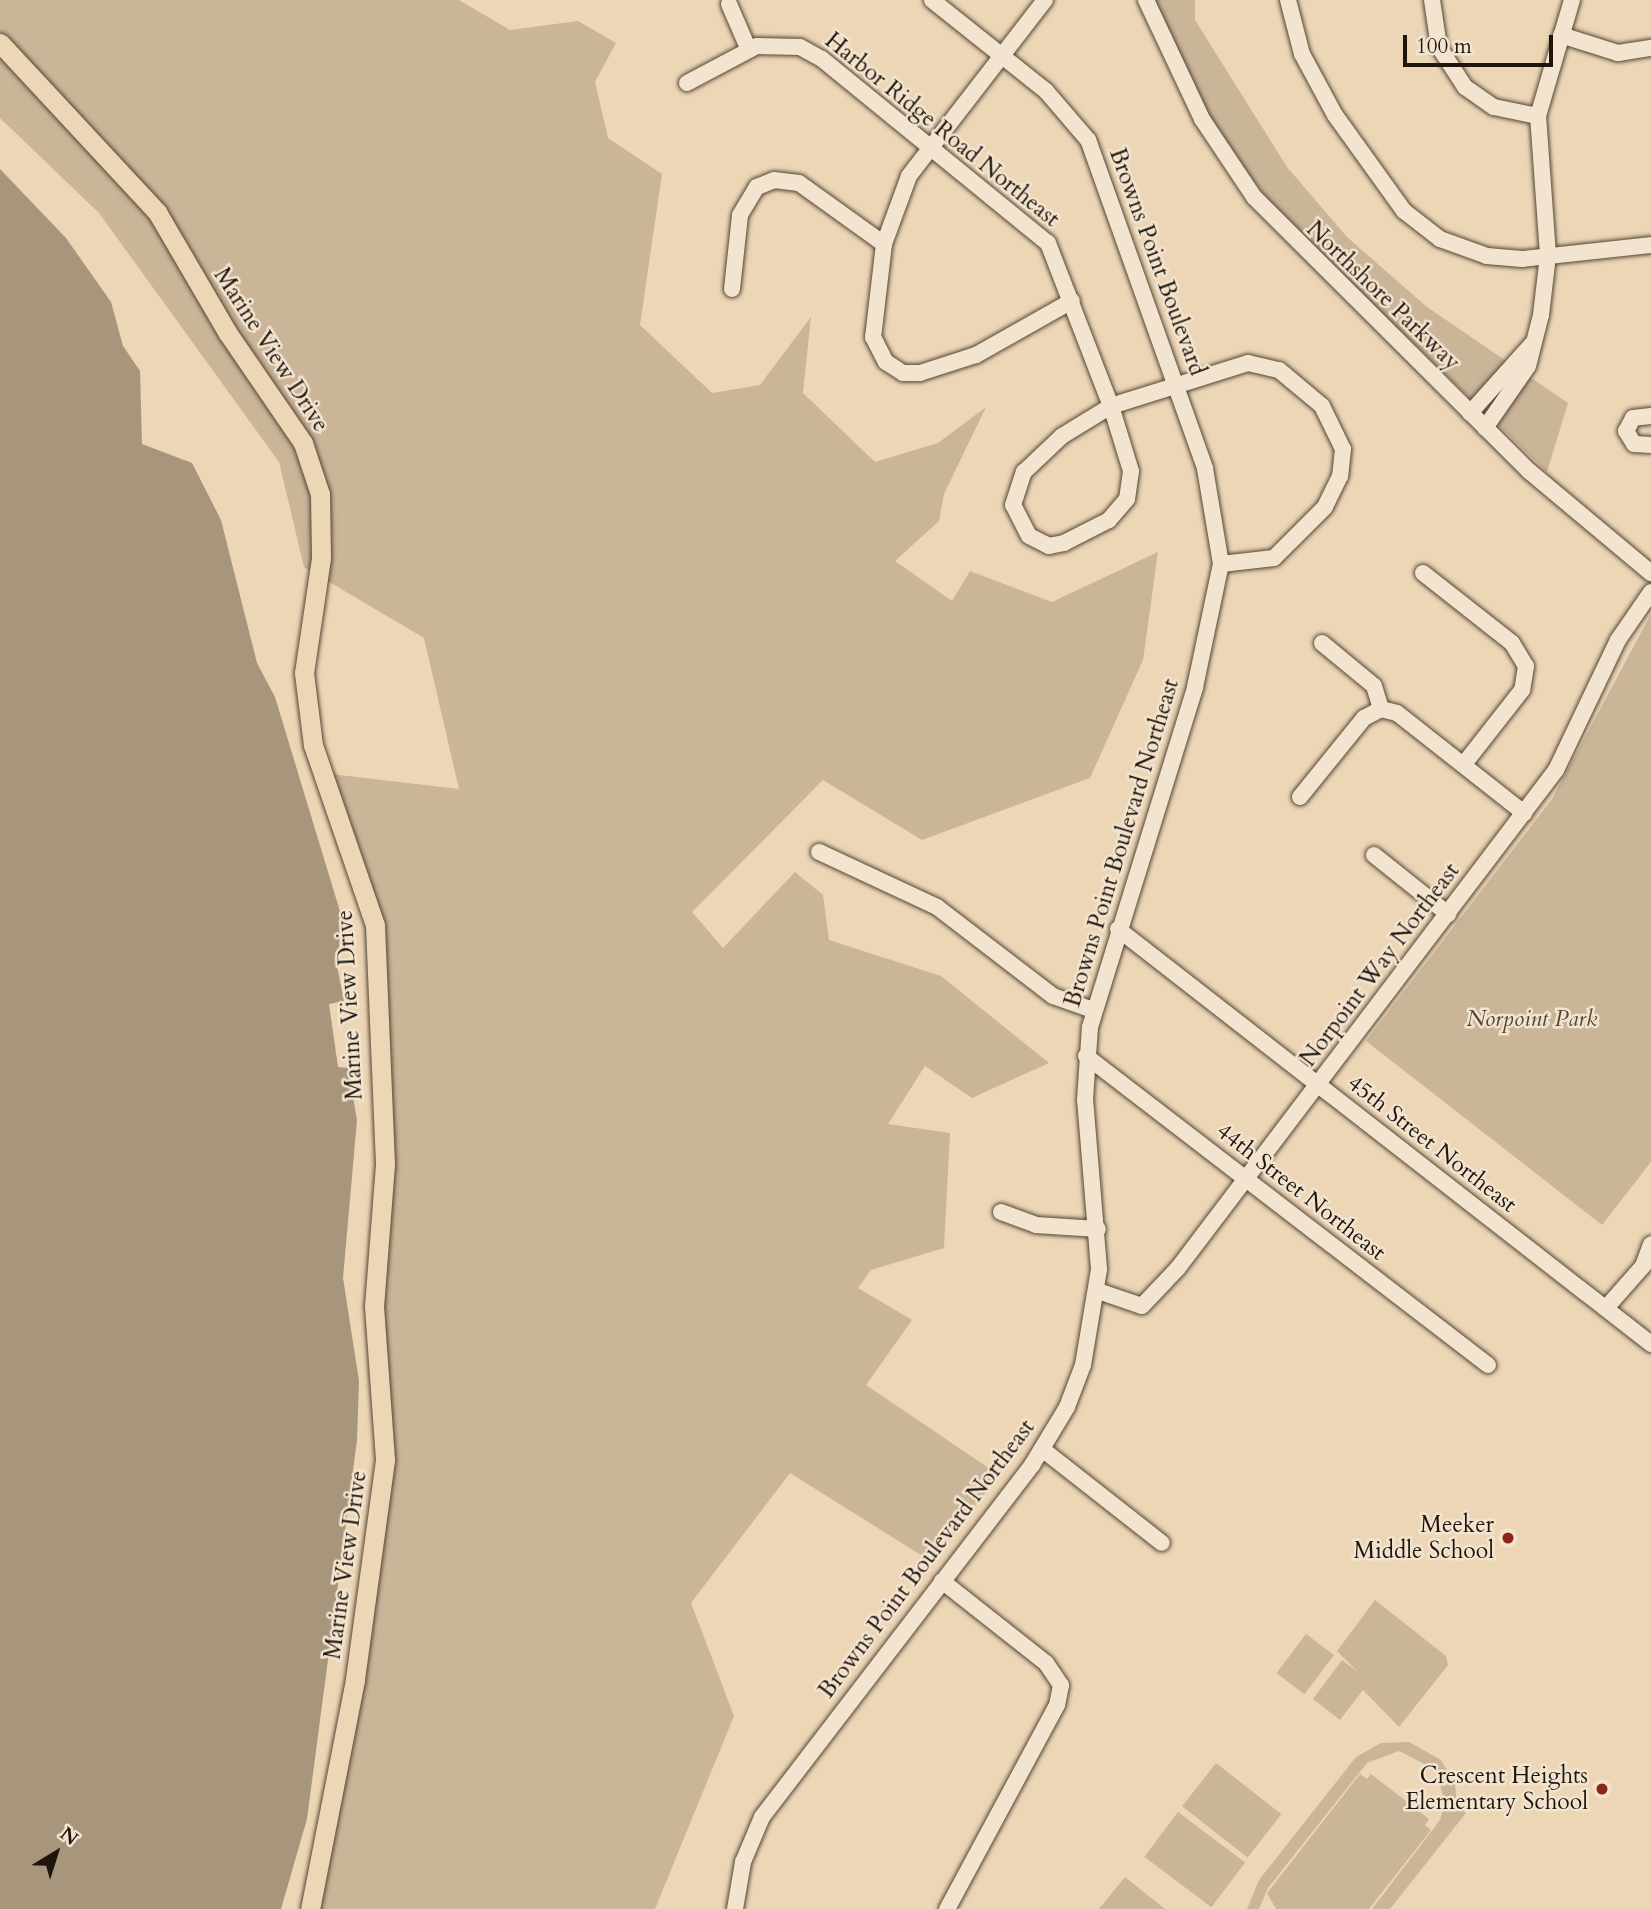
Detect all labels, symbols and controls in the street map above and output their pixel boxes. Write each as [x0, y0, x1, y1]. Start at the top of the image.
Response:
scale bar [1406, 21, 1556, 65]
street label: Harbor Ridge Road Northeast [819, 27, 1065, 233]
text: 100 m [1416, 32, 1472, 61]
street label: Browns Point Boulevard [1103, 144, 1211, 380]
street label: Northshore Parkway [1300, 216, 1466, 376]
street label: Marine View Drive [208, 263, 334, 437]
street label: Browns Point Boulevard Northeast [1059, 675, 1185, 1011]
street label: Norpoint Way Northeast [1295, 858, 1465, 1072]
street label: Marine View Drive [331, 909, 369, 1101]
park label: Norpoint Park [1467, 1005, 1597, 1033]
street label: 45th Street Northeast [1342, 1069, 1522, 1219]
street label: 44th Street Northeast [1211, 1117, 1391, 1267]
street label: Browns Point Boulevard Northeast [813, 1414, 1041, 1704]
street label: Marine View Drive [319, 1469, 373, 1661]
place label: Meeker Middle School [1354, 1511, 1494, 1565]
marker: Meeker Middle School [1500, 1530, 1516, 1546]
place label: Crescent Heights Elementary School [1405, 1762, 1588, 1816]
marker: Crescent Heights Elementary School [1594, 1781, 1610, 1797]
north arrow [21, 1818, 91, 1888]
text: N [54, 1821, 83, 1852]

